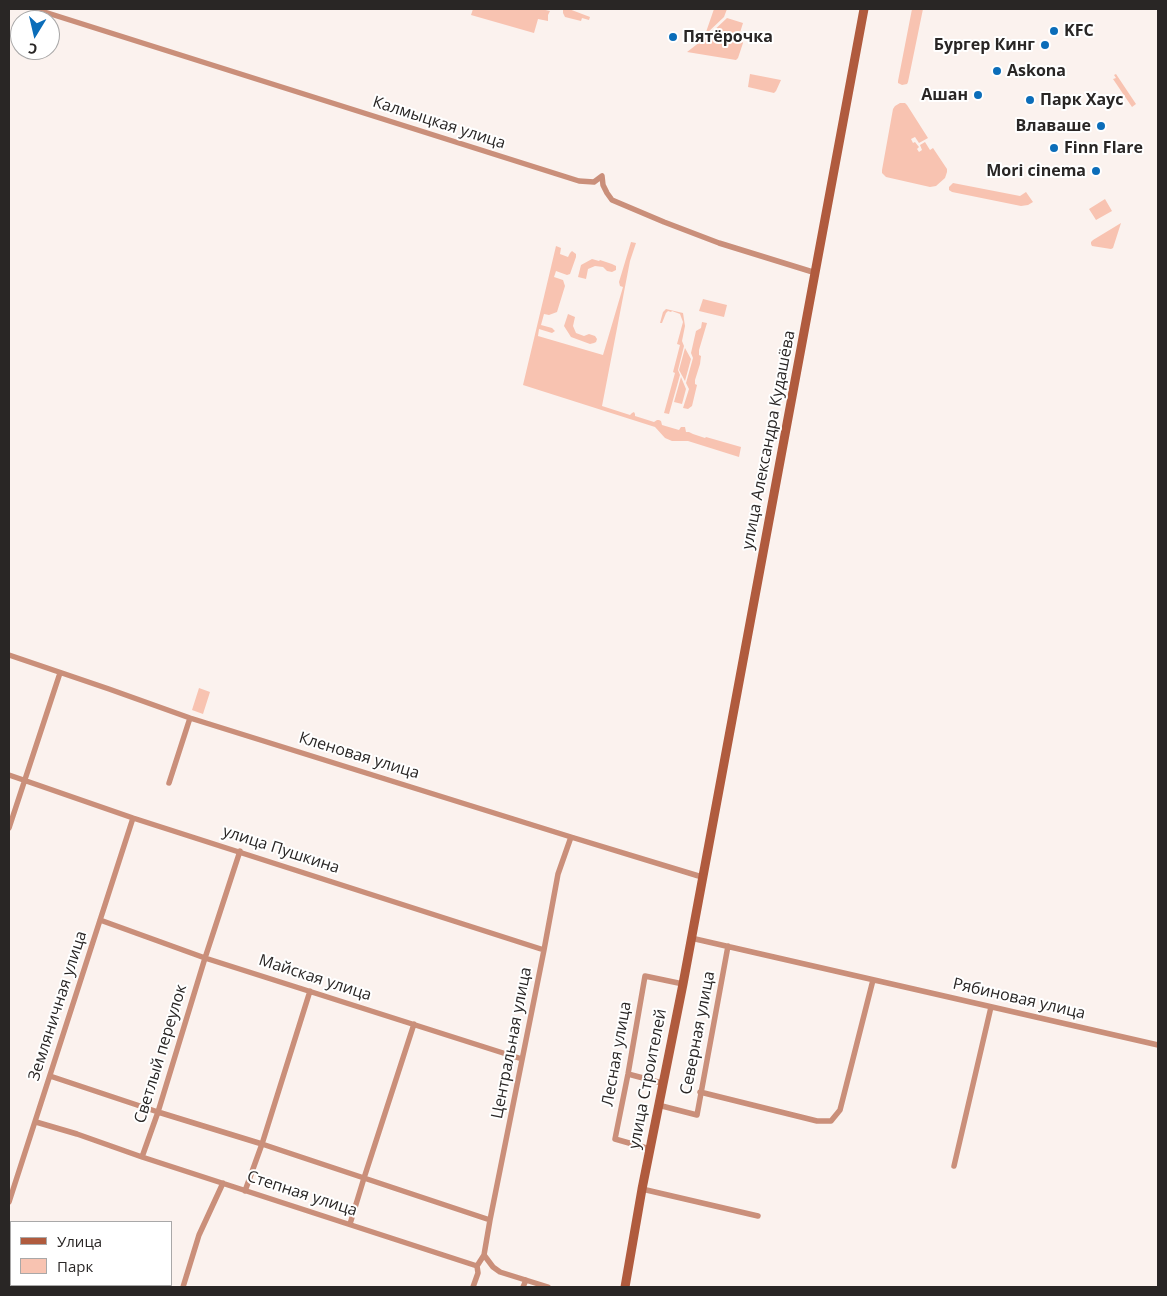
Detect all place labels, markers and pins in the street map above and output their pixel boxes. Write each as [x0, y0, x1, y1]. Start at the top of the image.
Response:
place label: KFC [1064, 21, 1094, 41]
marker: KFC [1048, 25, 1060, 37]
place label: Пятёрочка [683, 27, 773, 47]
marker: Пятёрочка [667, 31, 679, 43]
place label: Бургер Кинг [934, 35, 1035, 55]
marker: Бургер Кинг [1039, 39, 1051, 51]
place label: Askona [1007, 61, 1066, 81]
marker: Askona [991, 65, 1003, 77]
place label: Ашан [921, 85, 968, 105]
marker: Ашан [972, 89, 984, 101]
place label: Парк Хаус [1040, 90, 1123, 110]
marker: Парк Хаус [1024, 94, 1036, 106]
place label: Влаваше [1016, 116, 1091, 136]
marker: Влаваше [1095, 120, 1107, 132]
place label: Finn Flare [1064, 138, 1143, 158]
marker: Finn Flare [1048, 142, 1060, 154]
place label: Mori cinema [986, 161, 1086, 181]
marker: Mori cinema [1090, 165, 1102, 177]

